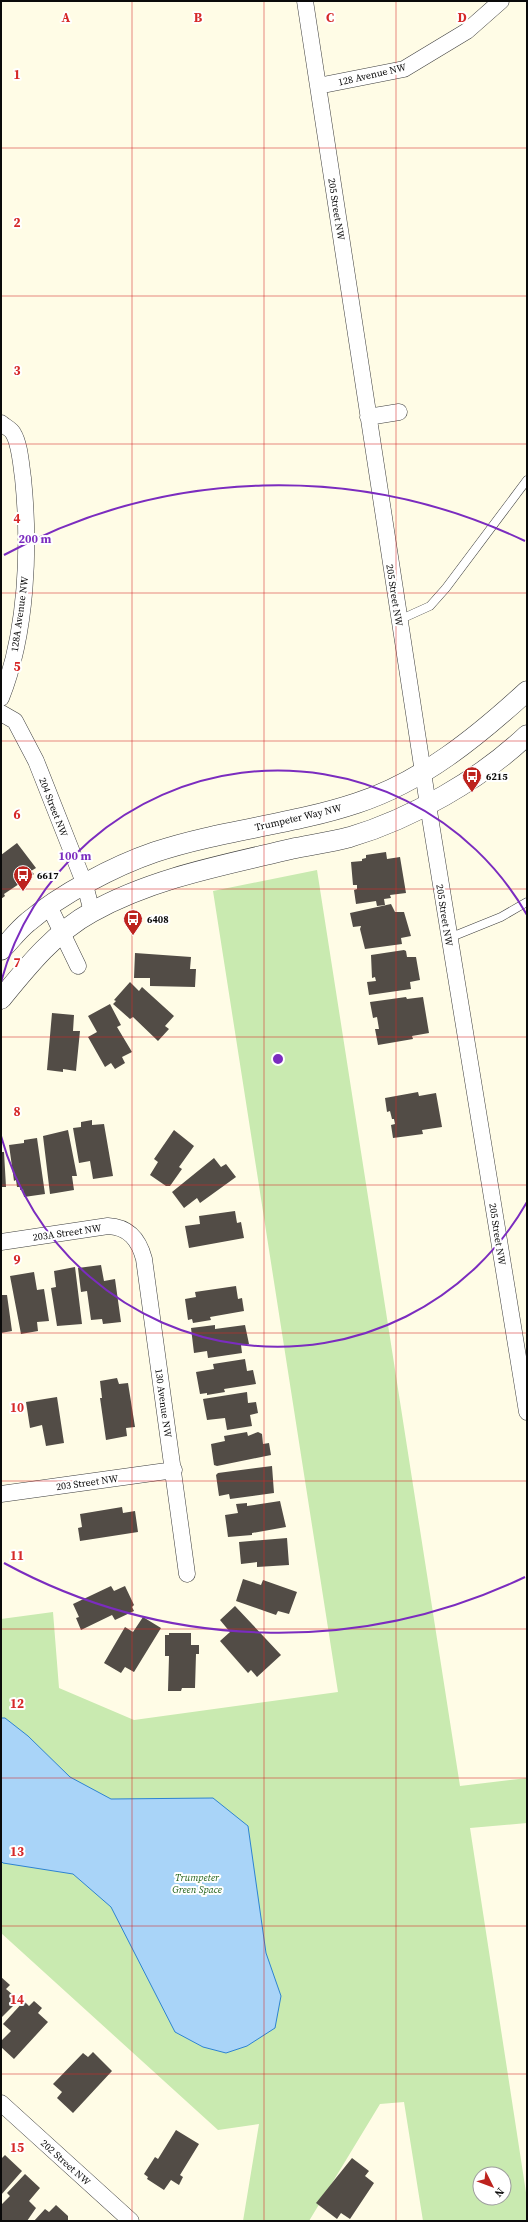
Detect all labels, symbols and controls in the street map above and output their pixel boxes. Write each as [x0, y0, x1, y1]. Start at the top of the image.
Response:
text: A [62, 9, 71, 26]
text: B [194, 9, 203, 26]
text: C [326, 9, 334, 26]
text: D [457, 9, 467, 26]
street label: 128 Avenue NW [337, 60, 408, 89]
text: 1 [13, 66, 21, 83]
street label: 205 Street NW [325, 177, 348, 241]
text: 2 [13, 214, 21, 231]
text: 3 [13, 362, 21, 379]
text: 4 [13, 510, 21, 527]
text: 200 m [19, 531, 52, 547]
street label: 205 Street NW [383, 563, 406, 627]
street label: 128A Avenue NW [8, 575, 31, 653]
text: 5 [13, 658, 21, 675]
bus stop icon: 6215 [461, 765, 483, 793]
place label: 6215 [486, 770, 508, 783]
street label: 204 Street NW [36, 776, 71, 839]
street label: Trumpeter Way NW [254, 801, 343, 834]
text: 6 [13, 806, 21, 823]
text: 100 m [59, 848, 92, 864]
bus stop icon: 6617 [12, 864, 34, 892]
place label: 6617 [37, 869, 59, 882]
street label: 205 Street NW [433, 883, 456, 947]
bus stop icon: 6408 [122, 908, 144, 936]
place label: 6408 [147, 913, 169, 926]
text: 7 [13, 954, 21, 971]
centre of rings [271, 1052, 285, 1066]
text: 8 [13, 1103, 21, 1120]
street label: 205 Street NW [486, 1202, 509, 1266]
street label: 203A Street NW [32, 1221, 103, 1244]
text: 9 [13, 1251, 21, 1268]
street label: 130 Avenue NW [152, 1368, 175, 1439]
text: 10 [10, 1399, 24, 1416]
street label: 203 Street NW [55, 1472, 119, 1493]
text: 11 [10, 1547, 24, 1564]
text: 12 [10, 1695, 24, 1712]
text: 13 [10, 1843, 24, 1860]
park label: Trumpeter Green Space [172, 1871, 222, 1896]
text: 14 [10, 1991, 24, 2008]
street label: 202 Street NW [38, 2137, 94, 2188]
text: 15 [10, 2139, 24, 2156]
north arrow [472, 2166, 512, 2206]
text: N [491, 2184, 507, 2200]

